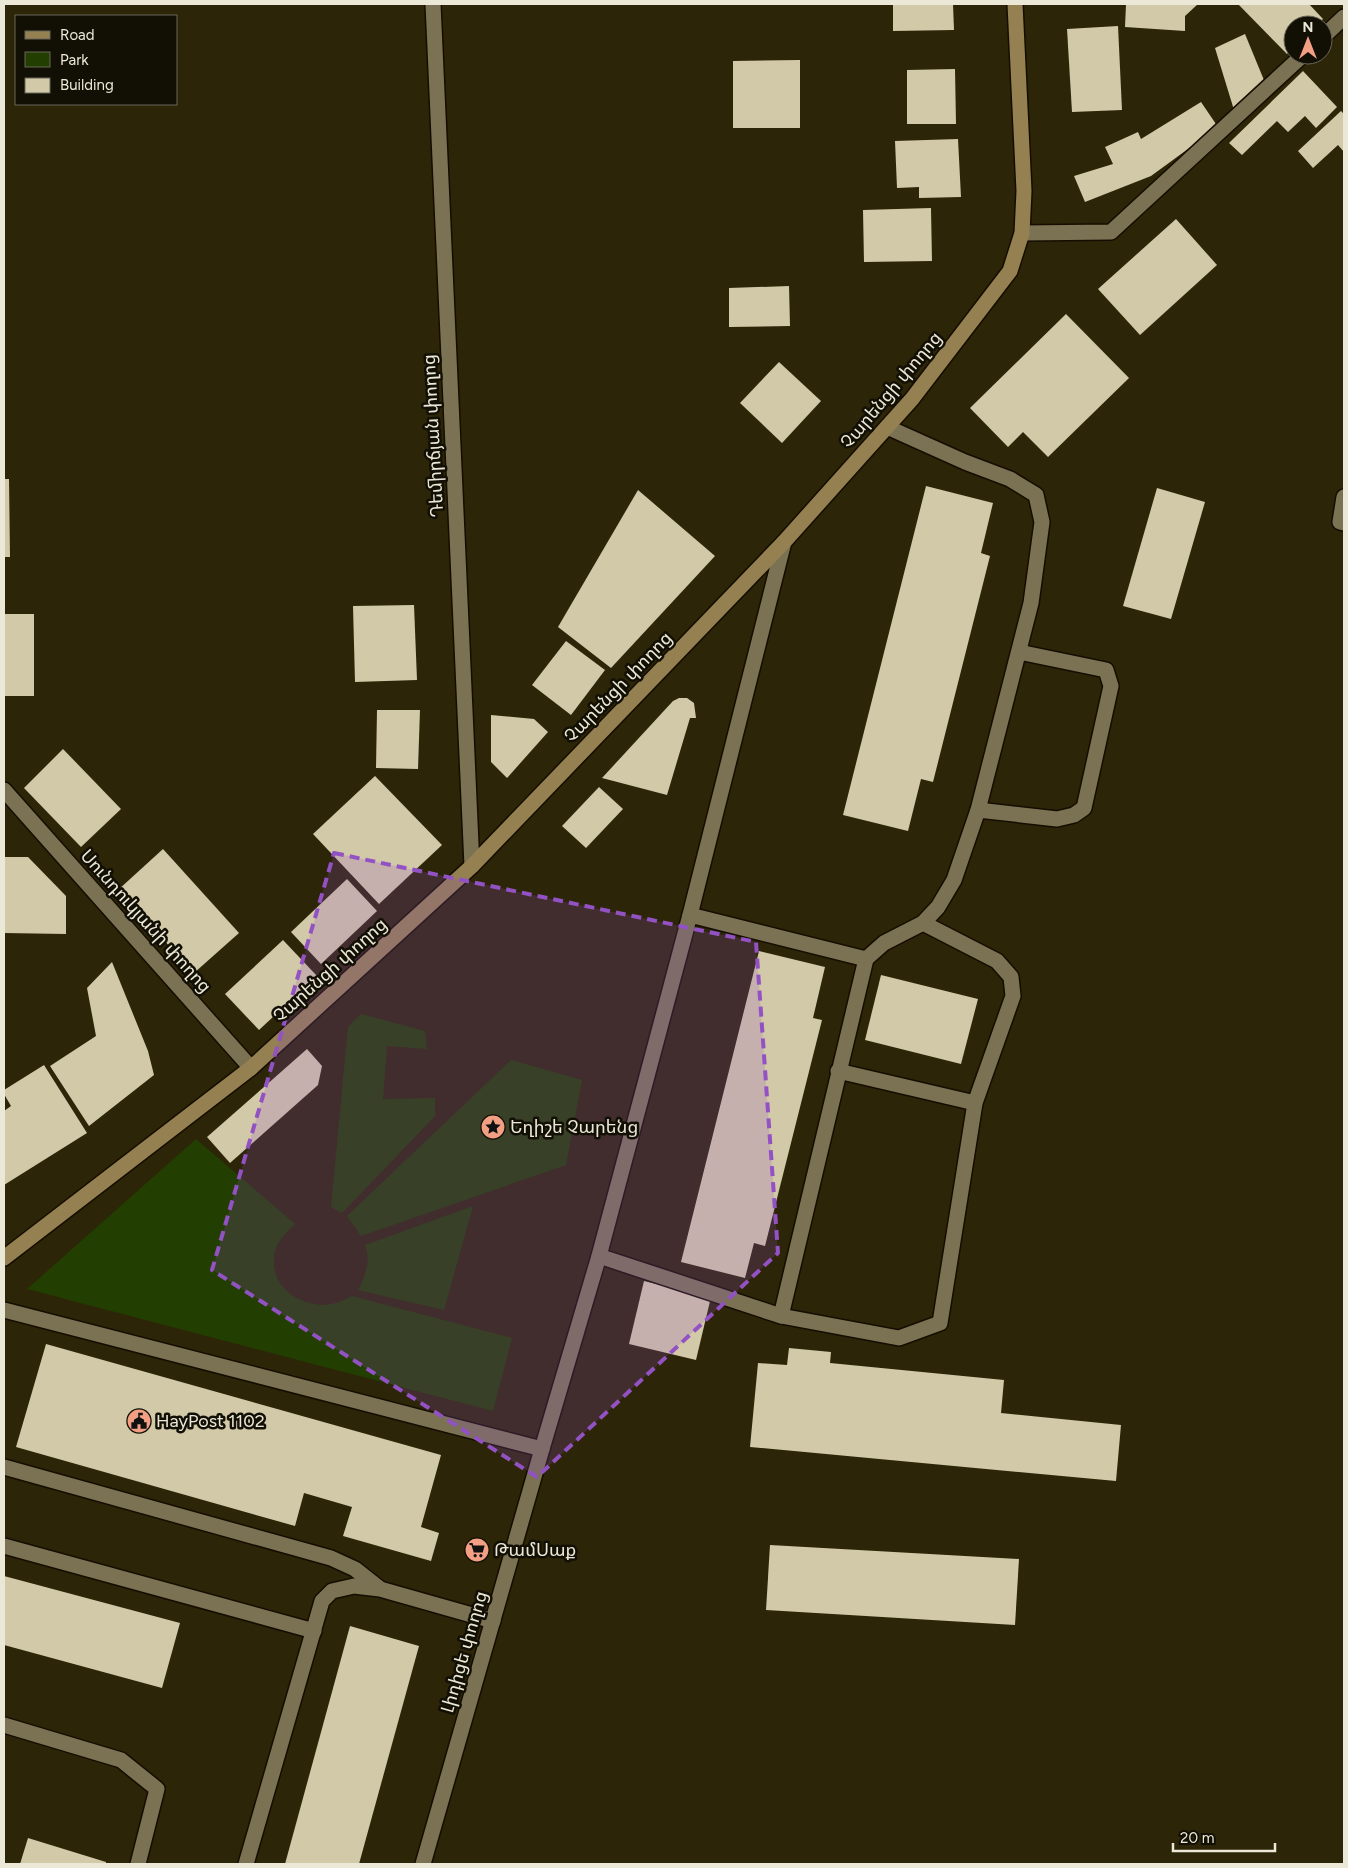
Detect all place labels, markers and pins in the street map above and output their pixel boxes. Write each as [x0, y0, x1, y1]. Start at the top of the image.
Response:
place icon: Եղիշե Չարենց [480, 1114, 506, 1140]
place label: Եղիշե Չարենց [510, 1116, 638, 1138]
public building icon: HayPost 1102 [126, 1408, 152, 1434]
place label: HayPost 1102 [156, 1410, 265, 1432]
supermarket icon: ԹամՍաք [464, 1537, 490, 1563]
place label: ԹամՍաք [494, 1539, 576, 1561]

